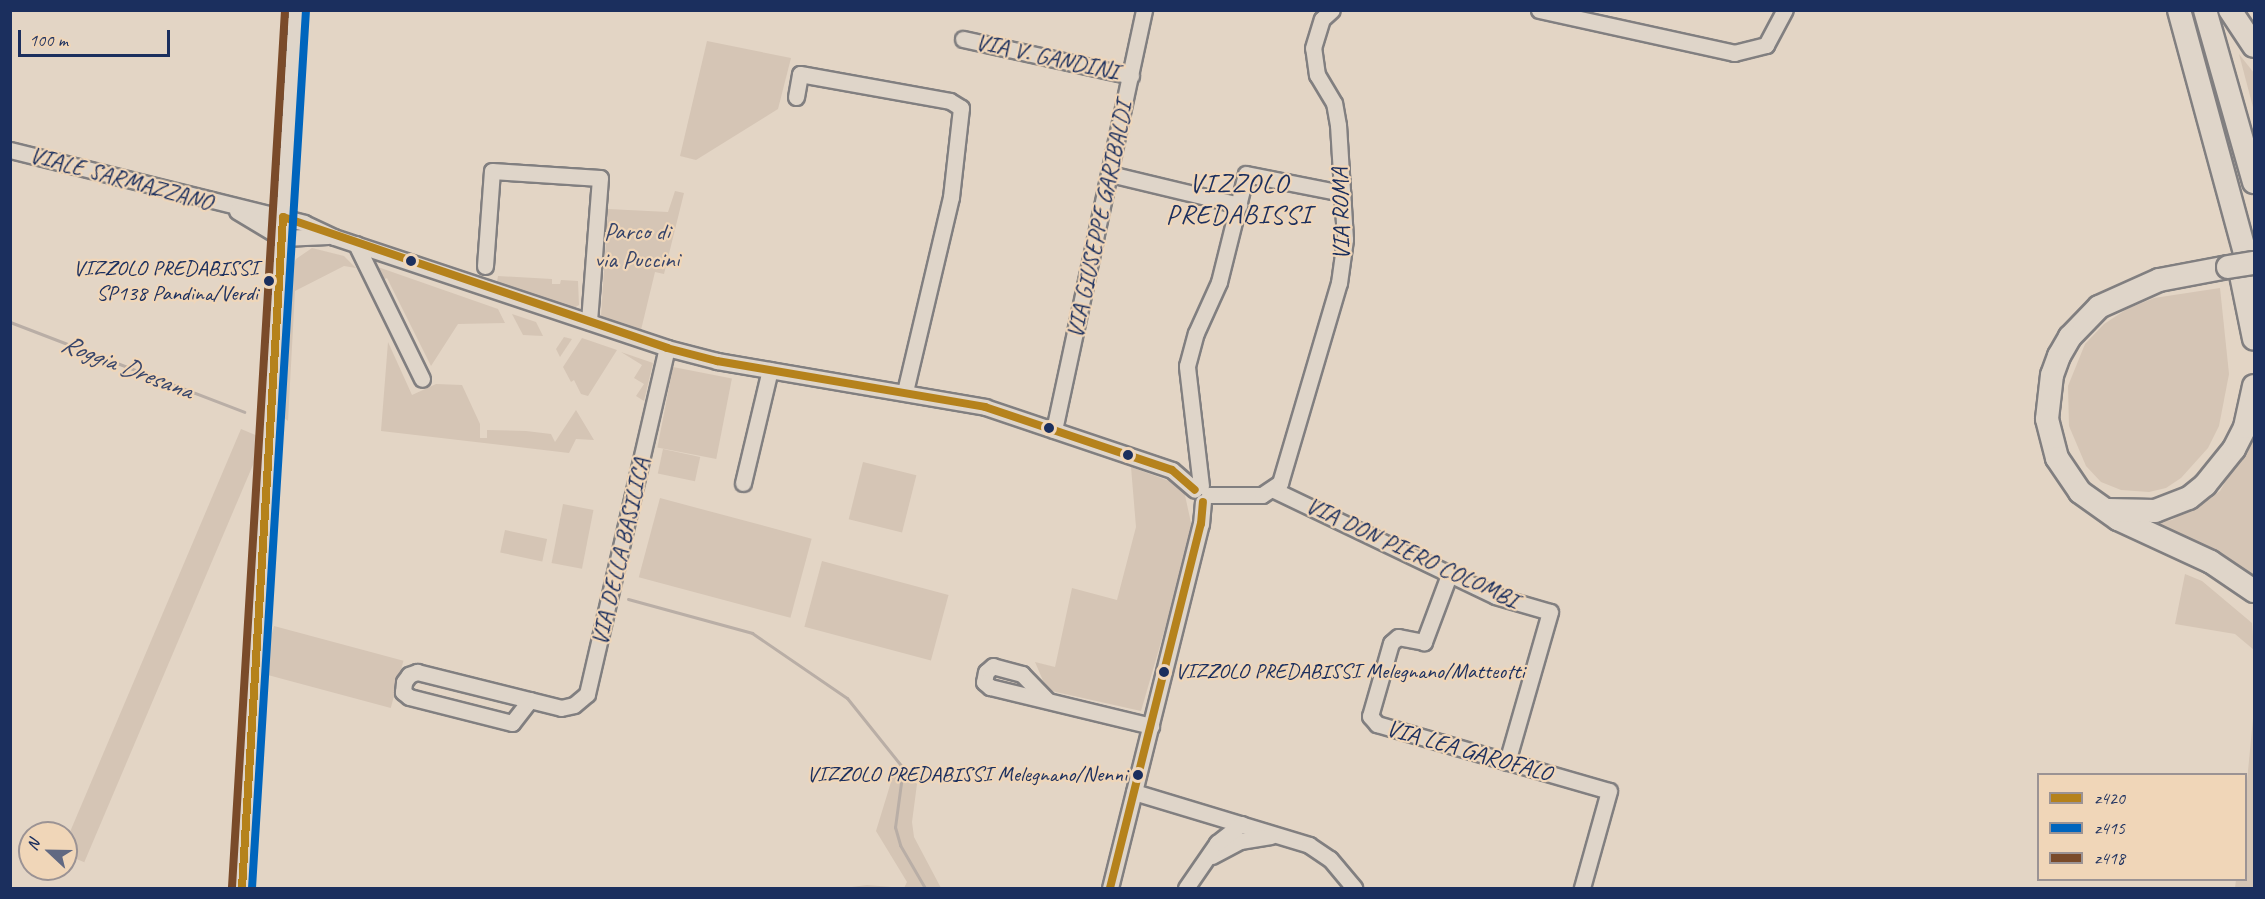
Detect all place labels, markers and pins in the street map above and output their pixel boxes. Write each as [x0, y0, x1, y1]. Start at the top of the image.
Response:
place label: VIZZOLO PREDABISSI SP138 Pandina/Verdi [73, 255, 258, 306]
unlabelled marker [405, 255, 417, 267]
marker: VIZZOLO PREDABISSI SP138 Pandina/Verdi [263, 275, 275, 287]
unlabelled marker [1043, 422, 1055, 434]
unlabelled marker [1122, 449, 1134, 461]
place label: VIZZOLO PREDABISSI Melegnano/Matteotti [1175, 659, 1524, 685]
marker: VIZZOLO PREDABISSI Melegnano/Matteotti [1158, 666, 1170, 678]
place label: VIZZOLO PREDABISSI Melegnano/Nenni [807, 762, 1127, 788]
marker: VIZZOLO PREDABISSI Melegnano/Nenni [1132, 769, 1144, 781]

